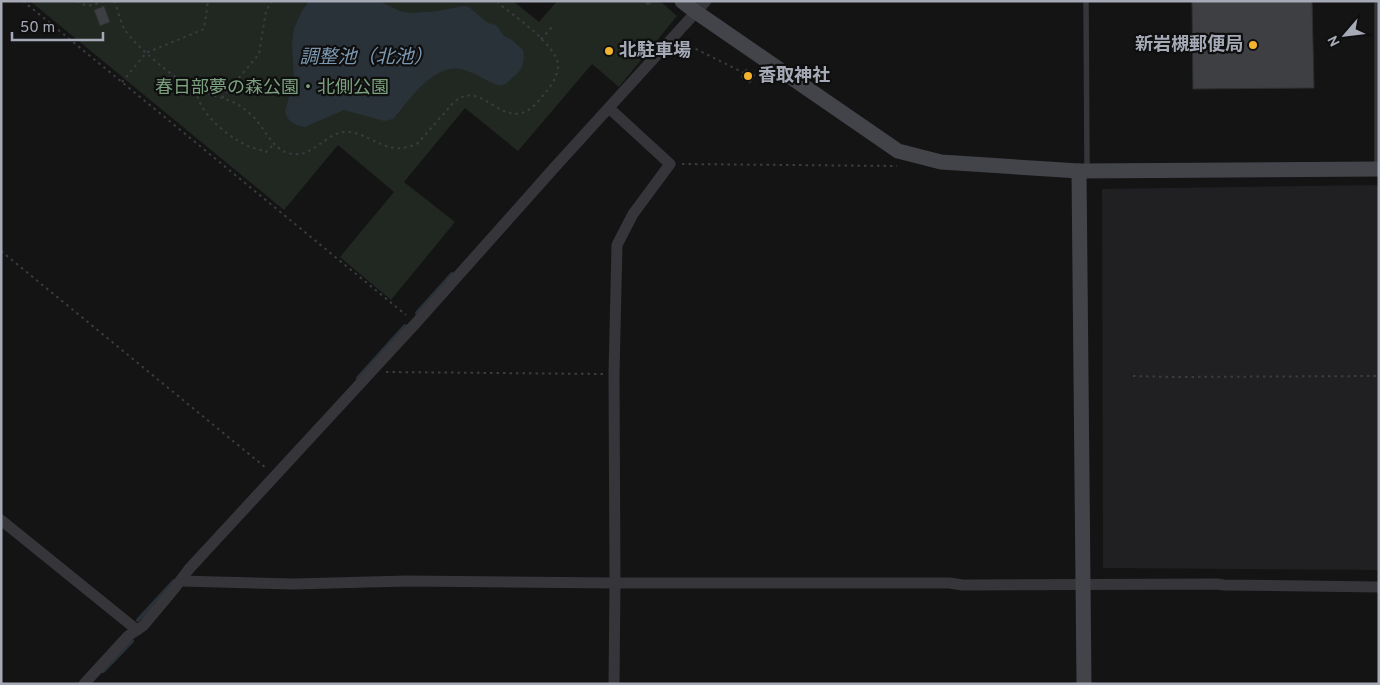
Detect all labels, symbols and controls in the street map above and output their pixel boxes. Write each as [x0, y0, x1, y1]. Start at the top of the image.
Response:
scale bar [12, 10, 104, 42]
north arrow [1320, 10, 1370, 60]
text: 50 m [20, 19, 55, 38]
text: N [1325, 32, 1345, 49]
place label: 新岩槻郵便局 [1135, 34, 1243, 57]
marker: 新岩槻郵便局 [1247, 39, 1259, 51]
place label: 北駐車場 [619, 40, 691, 63]
marker: 北駐車場 [603, 45, 615, 57]
water label: 調整池（北池） [299, 46, 433, 70]
place label: 香取神社 [758, 65, 830, 88]
marker: 香取神社 [742, 70, 754, 82]
park label: 春日部夢の森公園・北側公園 [155, 77, 389, 100]

